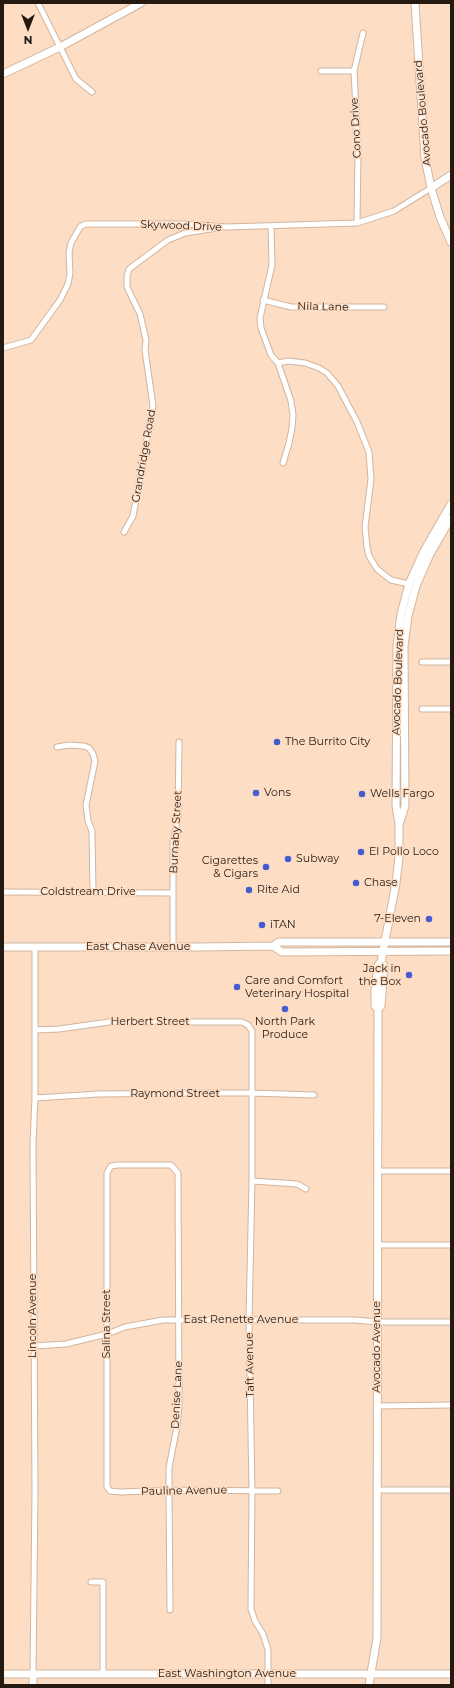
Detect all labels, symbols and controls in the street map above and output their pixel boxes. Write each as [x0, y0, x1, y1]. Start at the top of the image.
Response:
north arrow [8, 8, 48, 48]
text: N [24, 33, 32, 47]
street label: Avocado Boulevard [412, 59, 434, 167]
street label: Cono Drive [348, 97, 364, 159]
street label: Skywood Drive [140, 218, 222, 234]
street label: Nila Lane [297, 300, 349, 314]
street label: Grandridge Road [129, 408, 159, 504]
street label: Avocado Boulevard [390, 629, 406, 735]
place label: The Burrito City [285, 735, 370, 749]
marker: The Burrito City [272, 737, 282, 747]
place label: Vons [264, 786, 291, 800]
place label: Wells Fargo [370, 787, 434, 801]
marker: Vons [251, 788, 261, 798]
marker: Wells Fargo [357, 789, 367, 799]
street label: Burnaby Street [167, 790, 185, 874]
place label: El Pollo Loco [369, 845, 439, 859]
marker: El Pollo Loco [356, 847, 366, 857]
place label: Subway [296, 852, 339, 866]
place label: Cigarettes & Cigars [202, 854, 258, 880]
marker: Subway [283, 854, 293, 864]
marker: Cigarettes & Cigars [261, 862, 271, 872]
place label: Chase [364, 876, 398, 890]
marker: Chase [351, 878, 361, 888]
place label: Rite Aid [257, 883, 300, 897]
street label: Coldstream Drive [40, 885, 136, 899]
marker: Rite Aid [244, 885, 254, 895]
place label: 7-Eleven [374, 912, 421, 926]
marker: 7-Eleven [424, 914, 434, 924]
place label: iTAN [270, 918, 296, 932]
marker: iTAN [257, 920, 267, 930]
street label: East Chase Avenue [86, 940, 190, 954]
place label: Jack in the Box [359, 962, 401, 988]
marker: Jack in the Box [404, 970, 414, 980]
place label: Care and Comfort Veterinary Hospital [245, 974, 349, 1000]
marker: Care and Comfort Veterinary Hospital [232, 982, 242, 992]
marker: North Park Produce [280, 1004, 290, 1014]
street label: Herbert Street [110, 1015, 190, 1029]
place label: North Park Produce [255, 1015, 315, 1041]
street label: Raymond Street [130, 1087, 220, 1101]
street label: Lincoln Avenue [26, 1274, 40, 1358]
street label: Salina Street [100, 1289, 114, 1359]
street label: Avocado Avenue [370, 1301, 384, 1393]
street label: East Renette Avenue [184, 1313, 298, 1327]
street label: Taft Avenue [243, 1332, 257, 1398]
street label: Denise Lane [169, 1361, 185, 1429]
street label: Pauline Avenue [141, 1484, 227, 1498]
street label: East Washington Avenue [158, 1667, 296, 1681]

